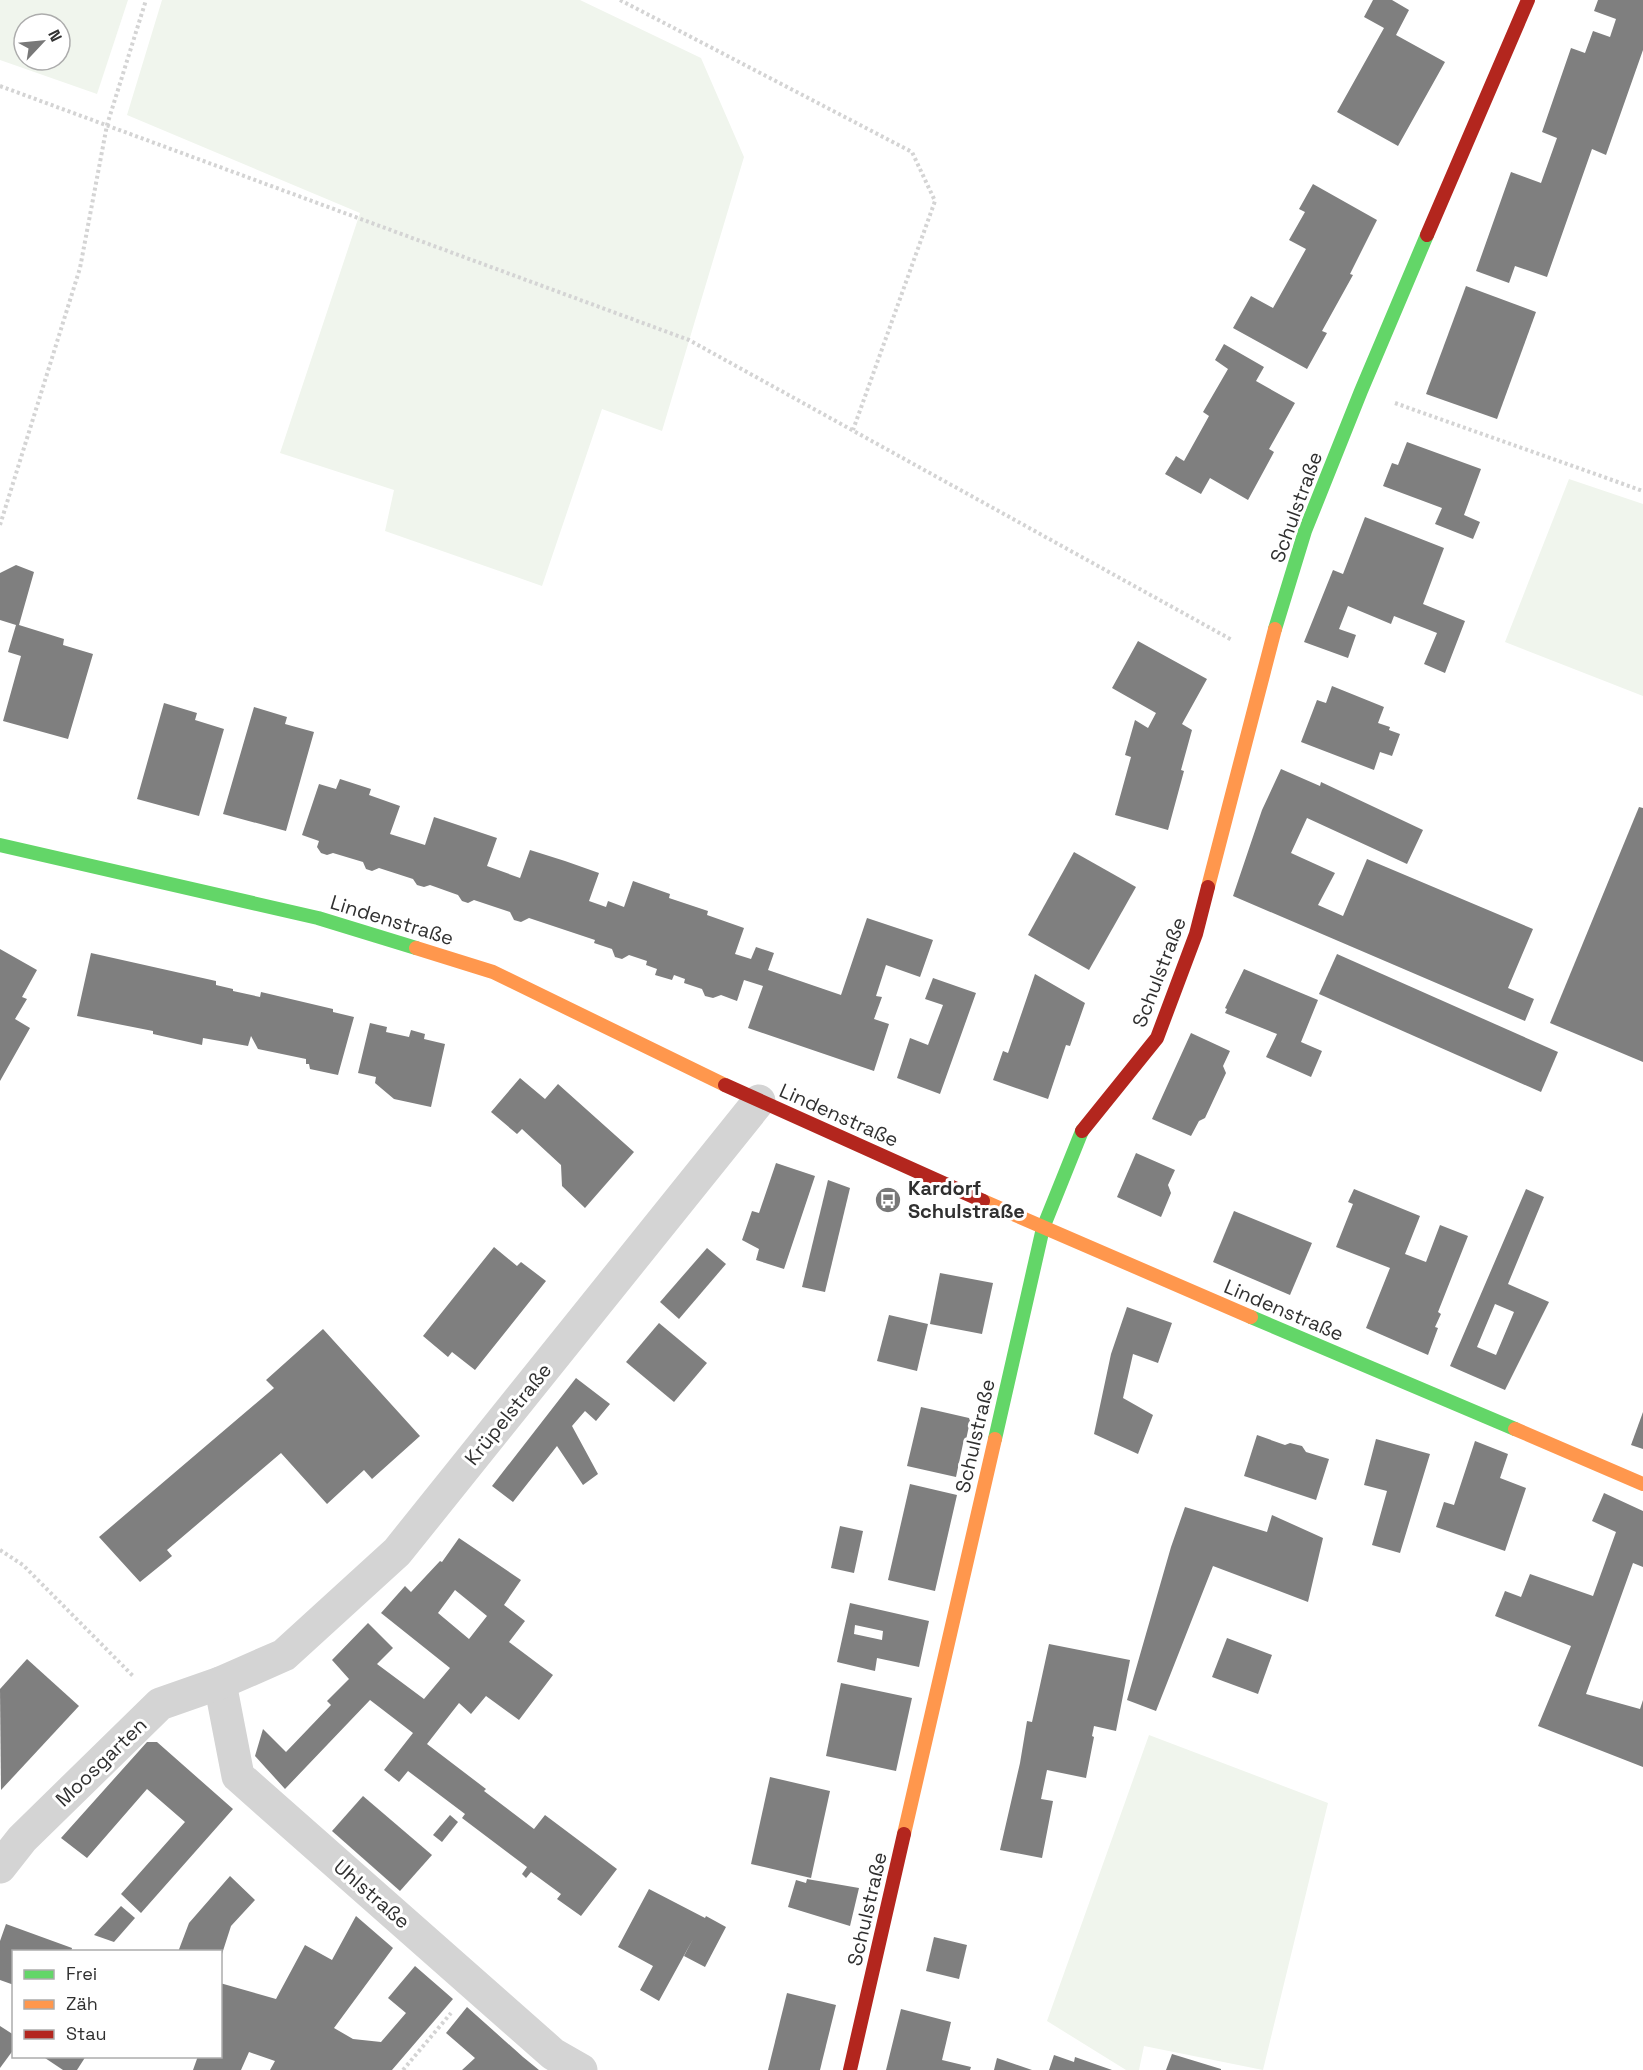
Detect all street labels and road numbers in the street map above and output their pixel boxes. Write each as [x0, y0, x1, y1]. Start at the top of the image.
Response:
street label: Schulstraße [1264, 448, 1328, 566]
street label: Lindenstraße [327, 889, 457, 951]
street label: Schulstraße [1126, 913, 1192, 1031]
street label: Lindenstraße [775, 1077, 903, 1153]
street label: Lindenstraße [1220, 1273, 1348, 1347]
street label: Krüpelstraße [459, 1358, 557, 1470]
street label: Schulstraße [949, 1377, 1001, 1495]
street label: Moosgarten [50, 1712, 152, 1812]
street label: Schulstraße [841, 1850, 893, 1968]
street label: Uhlstraße [328, 1854, 416, 1934]

